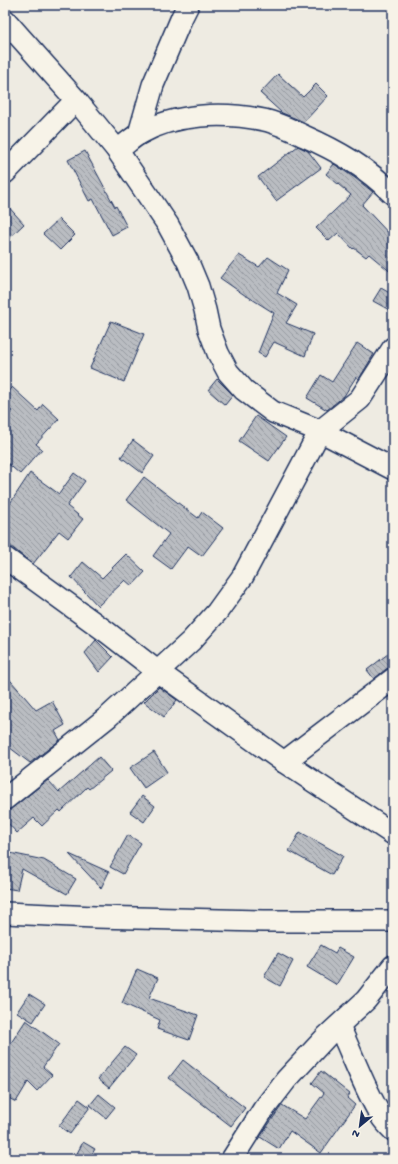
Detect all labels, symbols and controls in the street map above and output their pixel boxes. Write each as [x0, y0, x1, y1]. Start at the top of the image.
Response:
north arrow [340, 1106, 380, 1146]
text: N [350, 1126, 362, 1140]

